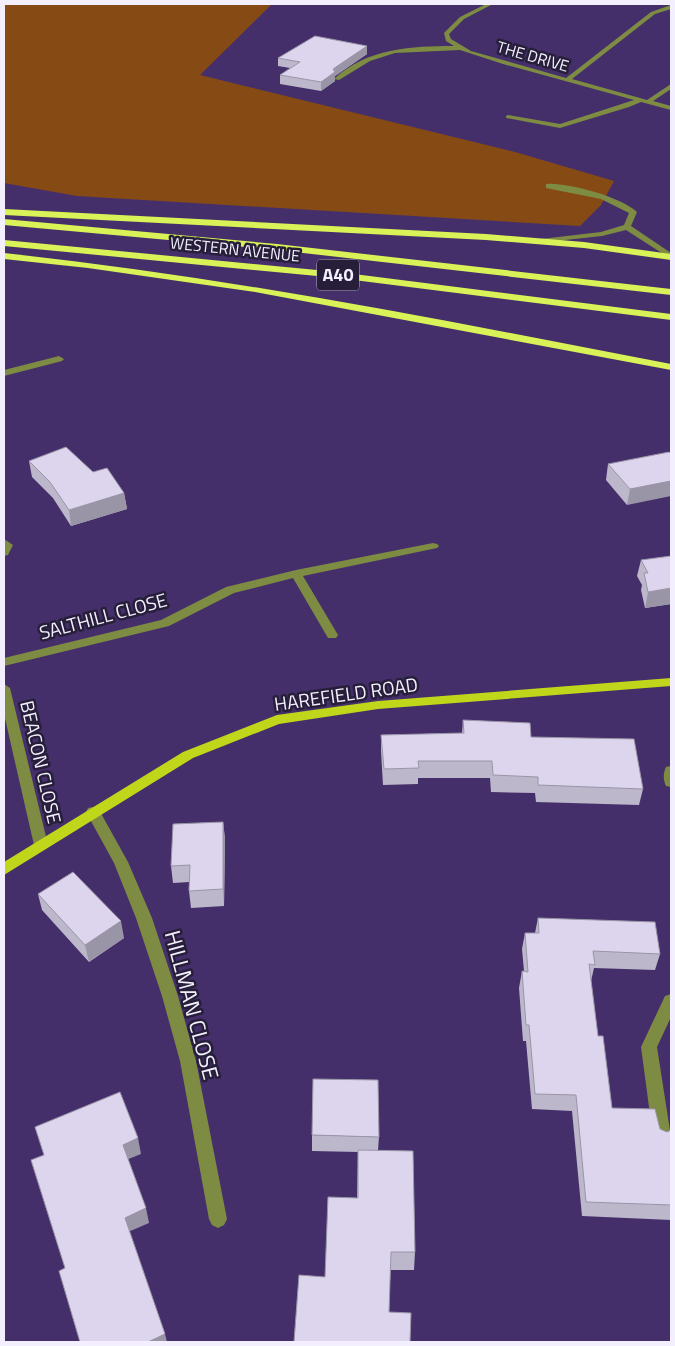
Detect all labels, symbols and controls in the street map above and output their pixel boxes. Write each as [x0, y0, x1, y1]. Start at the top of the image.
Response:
street label: THE DRIVE [494, 34, 572, 78]
street label: WESTERN AVENUE [169, 230, 301, 268]
road number: A40 [317, 260, 359, 290]
street label: SALTHILL CLOSE [36, 585, 170, 646]
street label: HAREFIELD ROAD [272, 669, 420, 718]
street label: BEACON CLOSE [13, 698, 70, 826]
street label: HILLMAN CLOSE [156, 927, 228, 1083]

